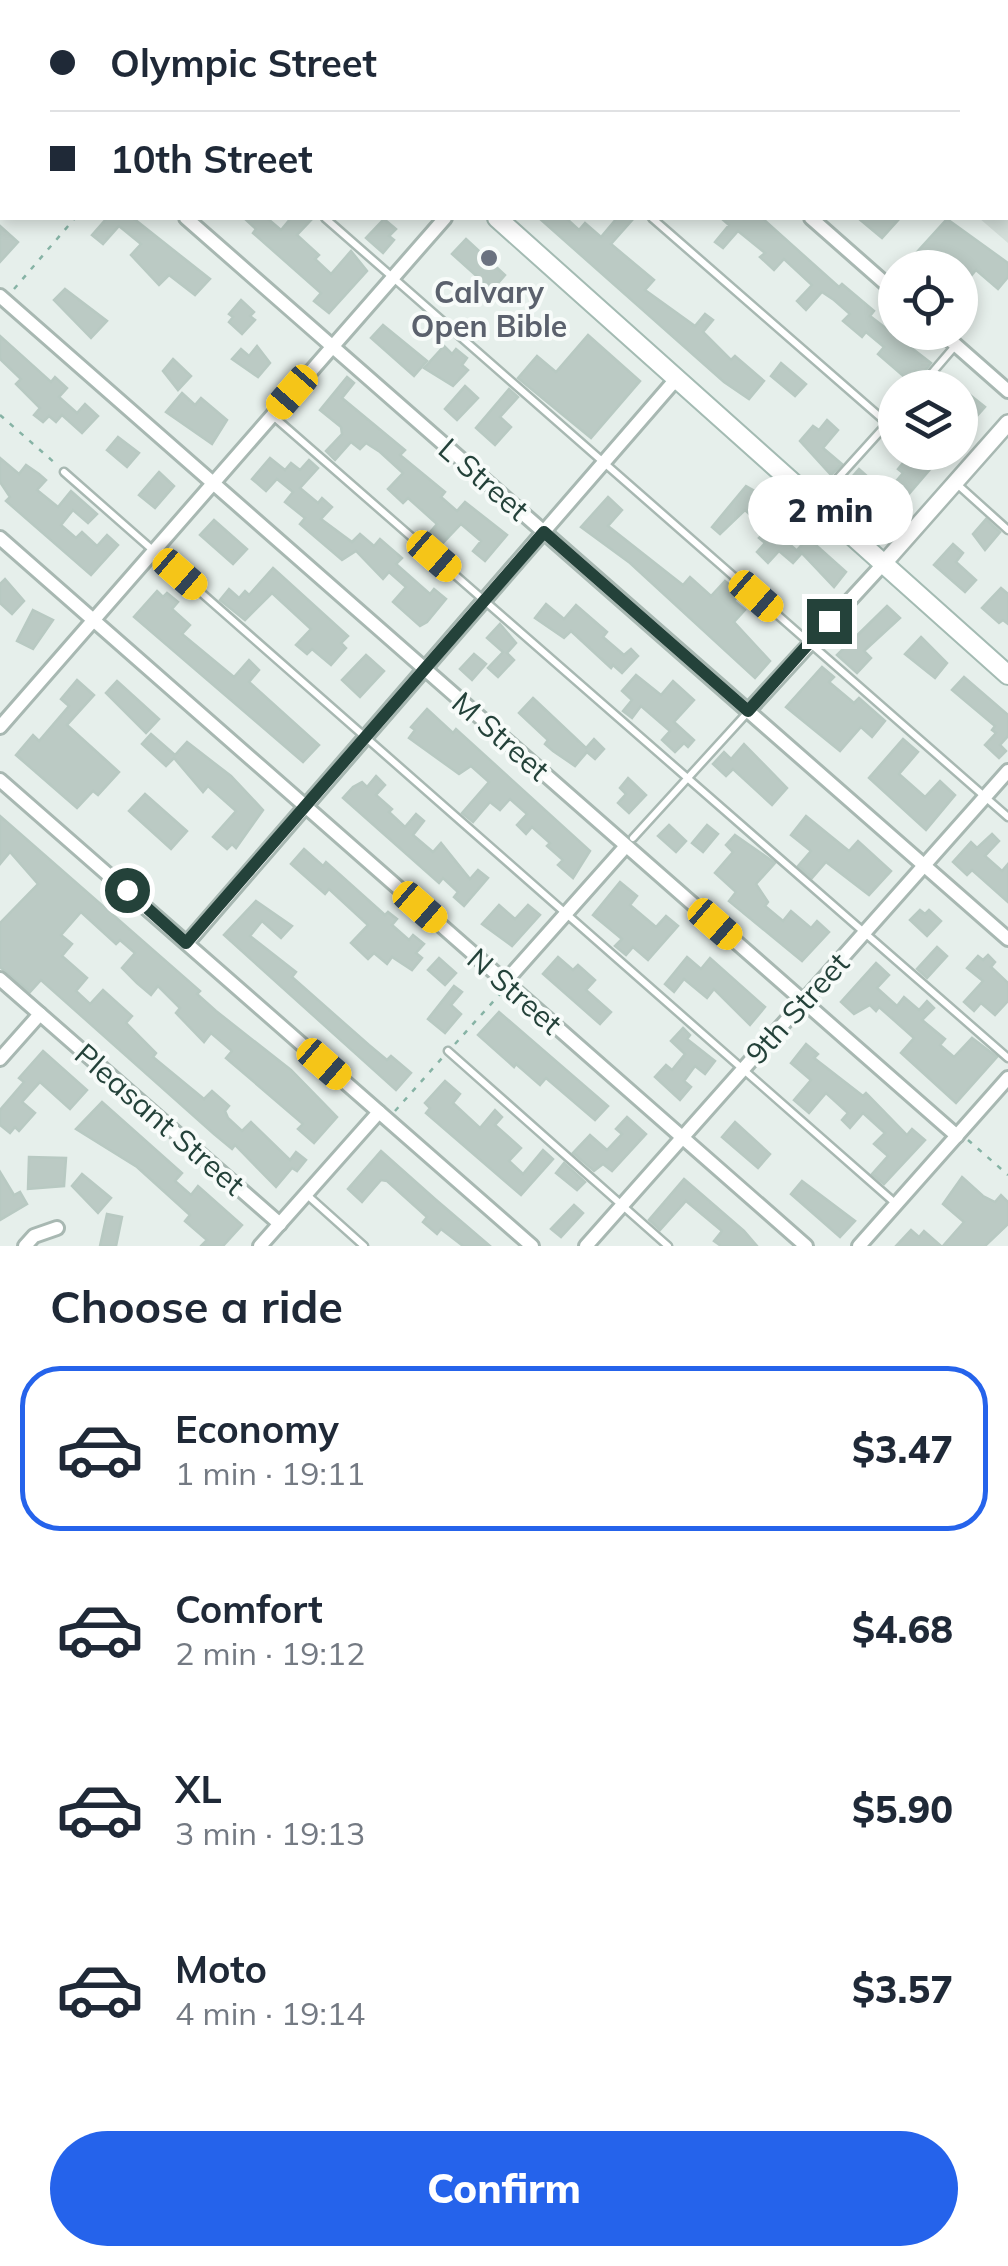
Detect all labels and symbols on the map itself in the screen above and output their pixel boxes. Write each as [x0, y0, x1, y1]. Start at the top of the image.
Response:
marker: Calvary Open Bible [478, 247, 500, 269]
place label: Calvary Open Bible [411, 273, 567, 345]
car [261, 360, 323, 424]
street label: L Street [431, 430, 537, 528]
callout: 2 min [746, 476, 912, 546]
car [402, 525, 466, 587]
car [148, 543, 212, 605]
car [724, 565, 788, 627]
route end [807, 599, 852, 644]
street label: M Street [445, 683, 557, 789]
route start [105, 868, 150, 913]
car [388, 876, 452, 938]
car [683, 893, 747, 955]
street label: N Street [460, 940, 570, 1042]
street label: 9th Street [737, 944, 857, 1072]
car [292, 1033, 356, 1095]
street label: Pleasant Street [67, 1035, 253, 1203]

